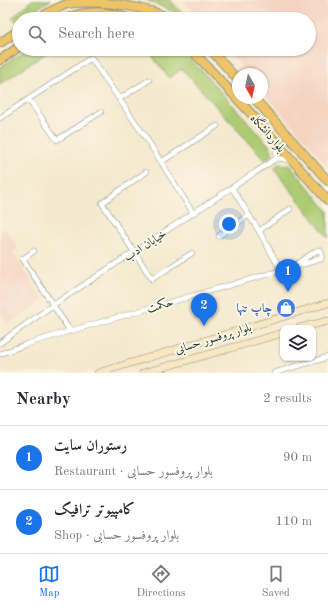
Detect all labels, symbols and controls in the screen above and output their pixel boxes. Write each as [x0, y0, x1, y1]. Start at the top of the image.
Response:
search box [12, 12, 316, 56]
icon: search [26, 23, 48, 45]
text: Search here [58, 27, 135, 42]
north arrow [232, 68, 268, 104]
street label: بلواردانشگاه [248, 110, 289, 155]
your location [219, 214, 239, 234]
street label: خیابان ادب [122, 228, 170, 265]
pin: 1 [275, 259, 301, 292]
pin: 2 [191, 293, 217, 326]
street label: حکمت [145, 295, 175, 315]
shop icon: چاپ تنها [275, 297, 297, 319]
place label: چاپ تنها [236, 302, 272, 317]
street label: بلوار پروفسور حسابی [174, 322, 254, 358]
map controls [280, 325, 316, 361]
button: layers [280, 325, 316, 361]
text: Nearby [16, 391, 71, 408]
text: 2 results [263, 392, 312, 405]
text: رستوران سایت [54, 439, 127, 454]
text: 1 [25, 451, 33, 464]
text: 90 m [283, 451, 312, 464]
text: Restaurant · بلوار پروفسور حسابی [54, 465, 213, 478]
text: کامپیوتر ترافیک [54, 503, 135, 518]
text: 2 [25, 515, 33, 528]
text: 110 m [275, 515, 312, 528]
text: Shop · بلوار پروفسور حسابی [54, 529, 179, 542]
tab: Map [38, 563, 60, 601]
tab: Directions [137, 563, 185, 601]
tab: Saved [262, 563, 290, 601]

